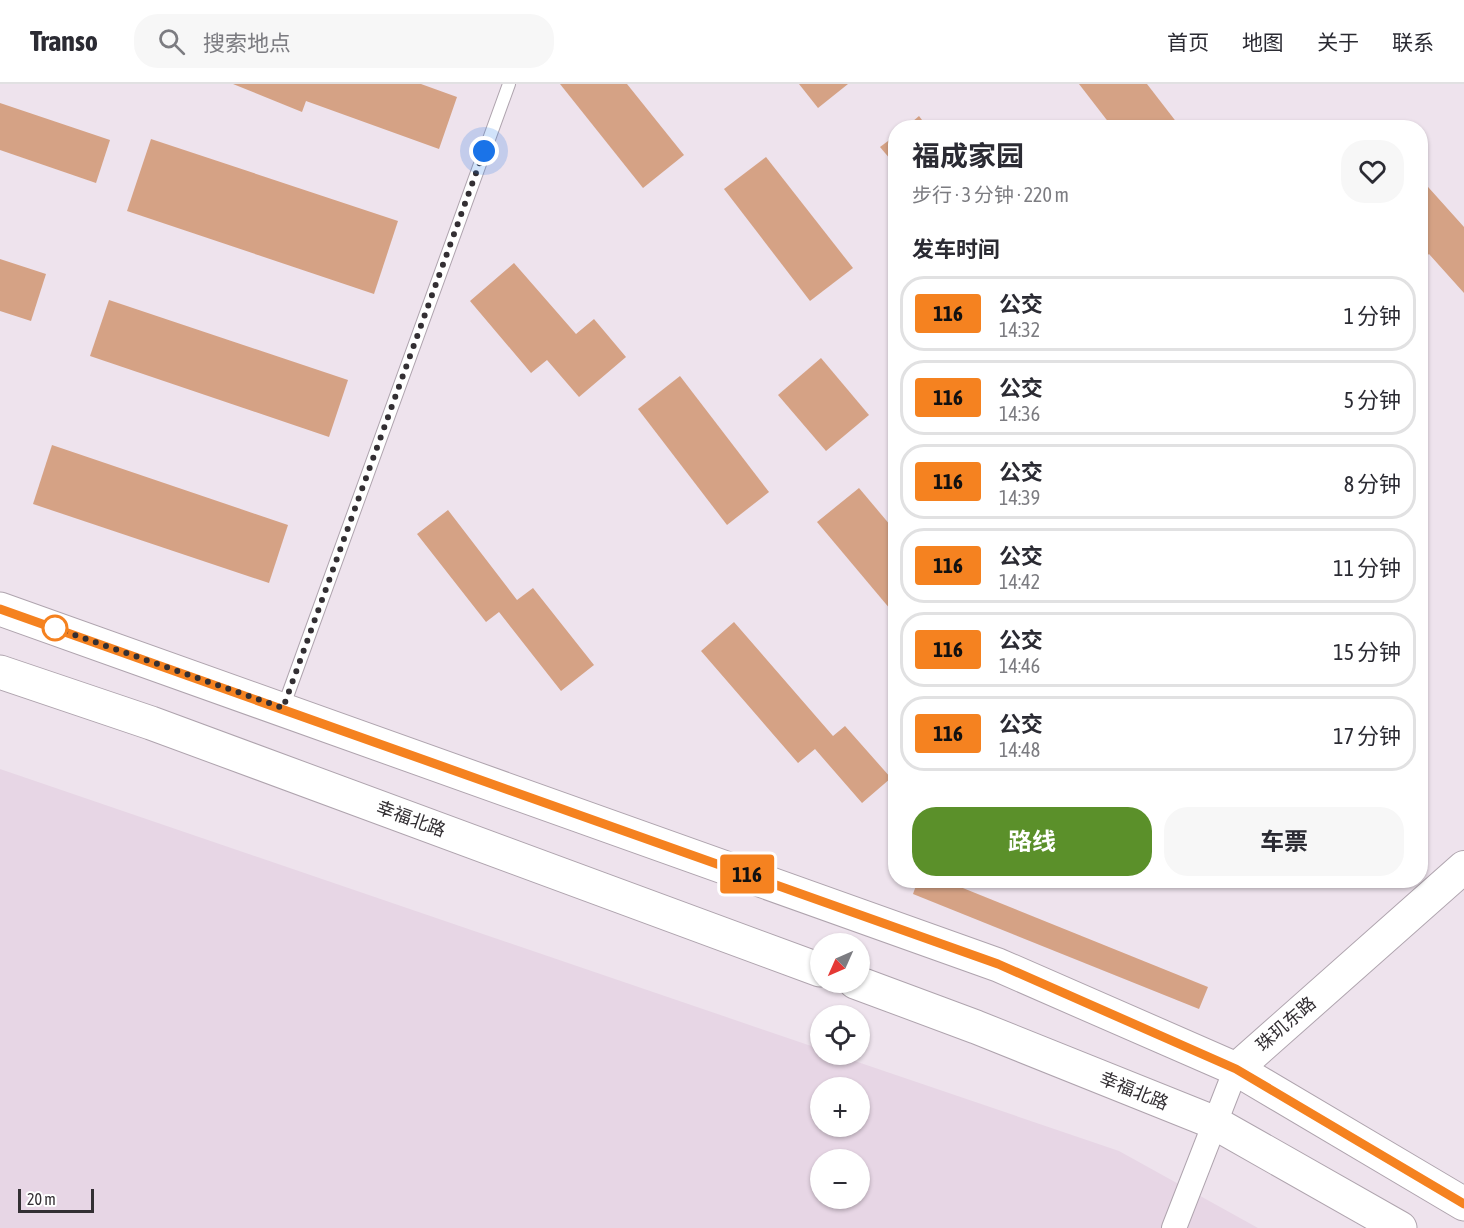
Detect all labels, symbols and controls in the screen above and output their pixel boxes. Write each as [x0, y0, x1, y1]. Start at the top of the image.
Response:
search box [134, 14, 554, 68]
text: Transo [30, 25, 98, 57]
icon: search [155, 25, 188, 58]
text: 搜索地点 [203, 30, 291, 56]
text: 首页 [1167, 30, 1209, 54]
text: 地图 [1242, 30, 1284, 54]
text: 关于 [1317, 30, 1359, 54]
text: 联系 [1392, 30, 1434, 54]
your location [469, 136, 499, 166]
text: 福成家园 [912, 140, 1024, 172]
button: heart [1341, 140, 1404, 203]
text: 步行 · 3 分钟 · 220 m [912, 183, 1069, 206]
text: 发车时间 [912, 236, 1000, 262]
text: 公交 [999, 291, 1043, 317]
text: 116 [933, 301, 963, 325]
text: 1 分钟 [1344, 303, 1401, 329]
text: 14:32 [999, 318, 1040, 341]
text: 公交 [999, 375, 1043, 401]
text: 116 [933, 385, 963, 409]
text: 5 分钟 [1344, 387, 1401, 413]
text: 14:36 [999, 402, 1040, 425]
text: 公交 [999, 459, 1043, 485]
text: 116 [933, 469, 963, 493]
text: 8 分钟 [1344, 471, 1401, 497]
text: 14:39 [999, 486, 1040, 509]
text: 公交 [999, 543, 1043, 569]
text: 116 [933, 553, 963, 577]
text: 11 分钟 [1333, 555, 1401, 581]
text: 14:42 [999, 570, 1040, 593]
unlabelled marker [42, 615, 68, 641]
text: 公交 [999, 627, 1043, 653]
text: 116 [933, 637, 963, 661]
text: 15 分钟 [1333, 639, 1401, 665]
text: 14:46 [999, 654, 1040, 677]
text: 公交 [999, 711, 1043, 737]
text: 116 [933, 721, 963, 745]
text: 17 分钟 [1333, 723, 1401, 749]
text: 14:48 [999, 738, 1040, 761]
street label: 幸福北路 [374, 796, 449, 841]
button: 路线 [912, 807, 1152, 876]
button: 车票 [1164, 807, 1404, 876]
line badge: 116 [712, 854, 782, 894]
text: 116 [732, 862, 762, 886]
north arrow [810, 933, 870, 993]
map controls [810, 933, 870, 1209]
street label: 珠玑东路 [1252, 992, 1320, 1055]
button: locate [810, 1005, 870, 1065]
street label: 幸福北路 [1097, 1067, 1171, 1114]
button: + [810, 1077, 870, 1137]
button: − [810, 1149, 870, 1209]
scale bar [18, 1186, 94, 1214]
text: 20 m [27, 1190, 56, 1208]

